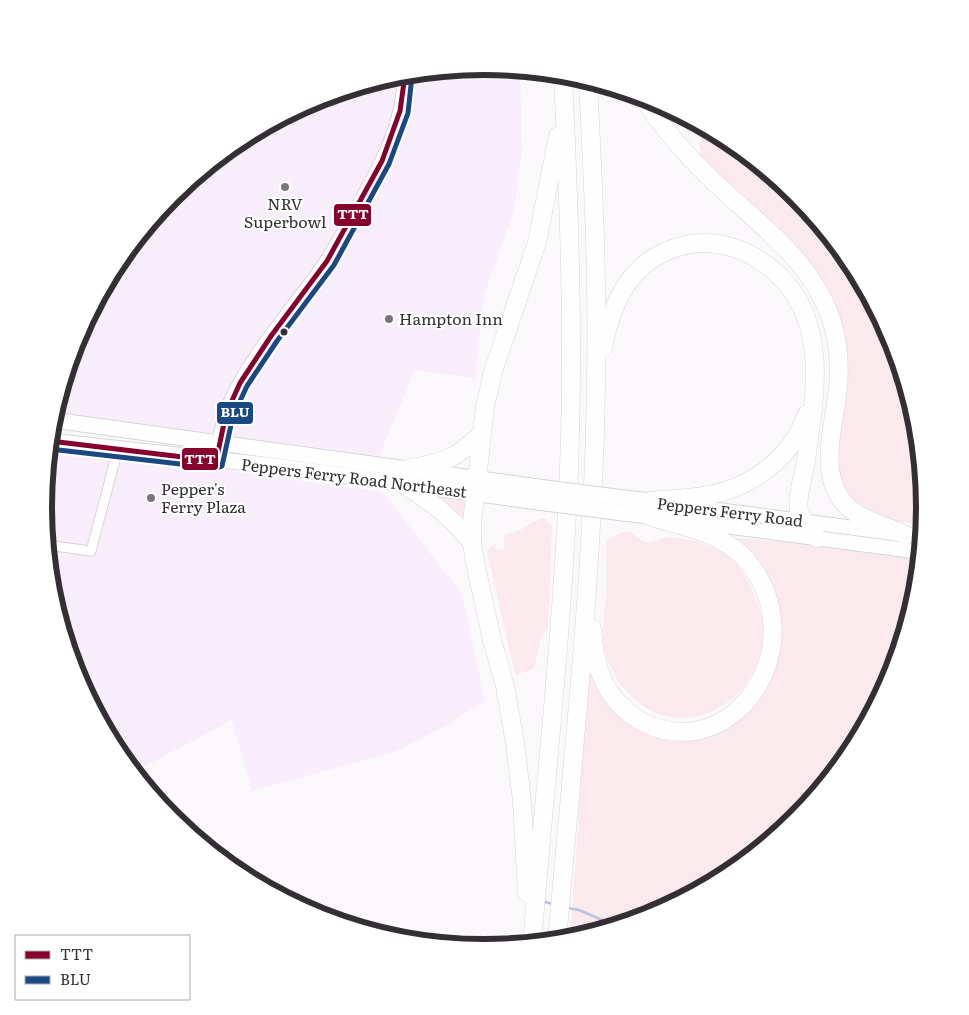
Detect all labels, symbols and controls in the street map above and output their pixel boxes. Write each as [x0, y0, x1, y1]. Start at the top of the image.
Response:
marker: NRV Superbowl [279, 181, 291, 193]
place label: NRV Superbowl [244, 191, 326, 233]
line badge: TTT [333, 203, 372, 227]
text: TTT [337, 203, 369, 223]
place label: Hampton Inn [399, 306, 503, 330]
marker: Hampton Inn [383, 313, 395, 325]
unlabelled marker [279, 327, 289, 337]
line badge: BLU [216, 401, 254, 425]
text: BLU [220, 401, 250, 421]
line badge: TTT [181, 447, 219, 471]
text: TTT [184, 448, 216, 468]
street label: Peppers Ferry Road Northeast [240, 451, 469, 503]
place label: Pepper's Ferry Plaza [161, 476, 246, 518]
street label: Peppers Ferry Road [656, 490, 805, 532]
marker: Pepper's Ferry Plaza [145, 492, 157, 504]
legend [15, 935, 190, 1000]
text: TTT [60, 942, 93, 965]
text: BLU [60, 967, 91, 990]

